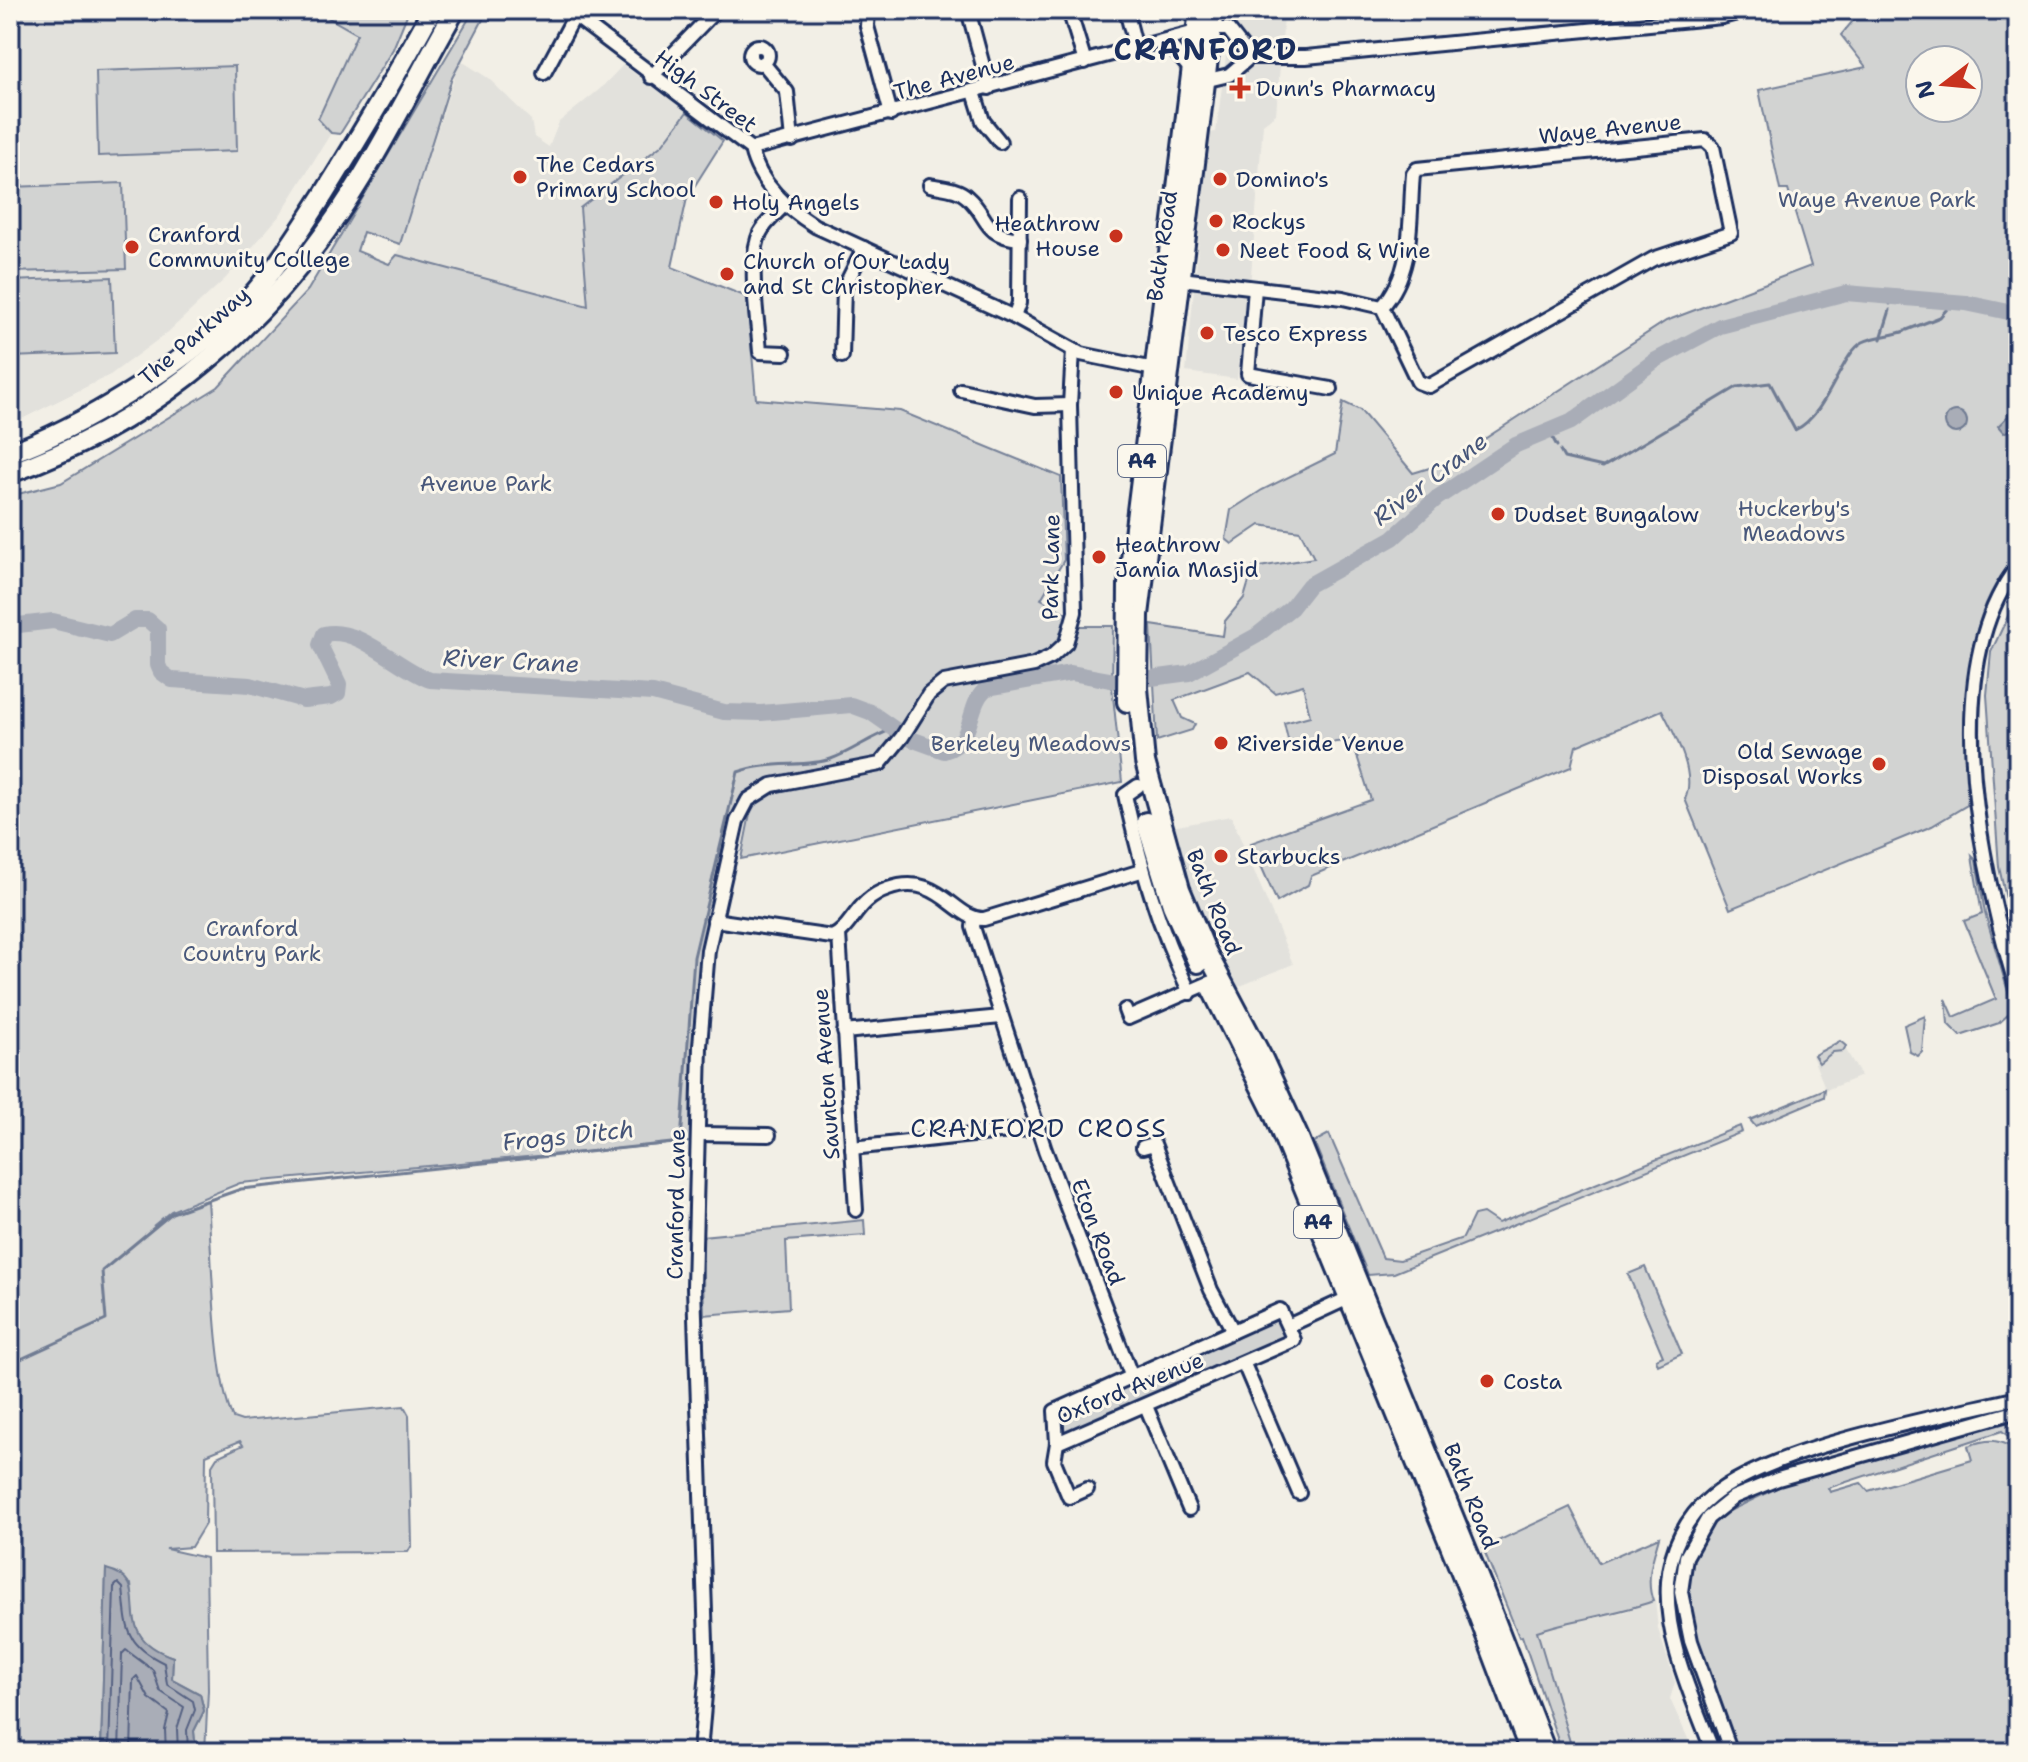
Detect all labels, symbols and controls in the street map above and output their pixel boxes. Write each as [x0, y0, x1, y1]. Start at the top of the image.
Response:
district label: CRANFORD [1113, 29, 1299, 70]
street label: High Street [649, 43, 763, 139]
north arrow [1904, 44, 1984, 124]
street label: The Avenue [891, 47, 1017, 107]
place label: Dunn's Pharmacy [1256, 74, 1436, 103]
text: N [1909, 77, 1942, 102]
marker: Dunn's Pharmacy [1231, 79, 1249, 97]
street label: Waye Avenue [1537, 107, 1683, 151]
place label: The Cedars Primary School [536, 150, 696, 204]
place label: Domino's [1236, 165, 1329, 194]
marker: The Cedars Primary School [511, 168, 529, 186]
marker: Domino's [1211, 170, 1229, 188]
park label: Waye Avenue Park [1778, 185, 1976, 214]
place label: Holy Angels [732, 188, 860, 217]
street label: Bath Road [1140, 189, 1184, 303]
marker: Holy Angels [707, 193, 725, 211]
place label: Rockys [1232, 207, 1306, 236]
place label: Heathrow House [995, 209, 1100, 263]
marker: Rockys [1207, 212, 1225, 230]
place label: Cranford Community College [148, 220, 350, 274]
marker: Heathrow House [1107, 227, 1125, 245]
place label: Neet Food & Wine [1239, 236, 1431, 265]
marker: Cranford Community College [123, 238, 141, 256]
marker: Neet Food & Wine [1214, 241, 1232, 259]
place label: Church of Our Lady and St Christopher [743, 247, 950, 301]
marker: Church of Our Lady and St Christopher [718, 265, 736, 283]
street label: The Parkway [132, 280, 256, 392]
place label: Tesco Express [1223, 319, 1368, 348]
marker: Tesco Express [1198, 324, 1216, 342]
place label: Unique Academy [1132, 378, 1309, 407]
marker: Unique Academy [1107, 383, 1125, 401]
water label: River Crane [1366, 425, 1494, 533]
road number: A4 [1118, 445, 1166, 477]
park label: Avenue Park [420, 469, 552, 498]
park label: Huckerby's Meadows [1738, 494, 1850, 548]
place label: Dudset Bungalow [1514, 500, 1699, 529]
marker: Dudset Bungalow [1489, 505, 1507, 523]
street label: Park Lane [1036, 514, 1066, 620]
place label: Heathrow Jamia Masjid [1115, 530, 1258, 584]
marker: Heathrow Jamia Masjid [1090, 548, 1108, 566]
water label: River Crane [442, 641, 580, 681]
park label: Berkeley Meadows [931, 729, 1131, 758]
place label: Riverside Venue [1237, 729, 1405, 758]
marker: Riverside Venue [1212, 734, 1230, 752]
place label: Old Sewage Disposal Works [1702, 737, 1863, 791]
marker: Old Sewage Disposal Works [1870, 755, 1888, 773]
place label: Starbucks [1237, 842, 1341, 871]
street label: Bath Road [1180, 845, 1248, 959]
marker: Starbucks [1212, 847, 1230, 865]
park label: Cranford Country Park [183, 914, 321, 968]
street label: Saunton Avenue [806, 987, 846, 1161]
district label: CRANFORD CROSS [910, 1110, 1168, 1145]
water label: Frogs Ditch [501, 1113, 635, 1159]
street label: Cranford Lane [660, 1128, 692, 1280]
street label: Eton Road [1064, 1175, 1132, 1289]
road number: A4 [1294, 1206, 1342, 1238]
street label: Oxford Avenue [1052, 1345, 1208, 1431]
place label: Costa [1503, 1367, 1563, 1396]
marker: Costa [1478, 1372, 1496, 1390]
street label: Bath Road [1437, 1439, 1505, 1553]

